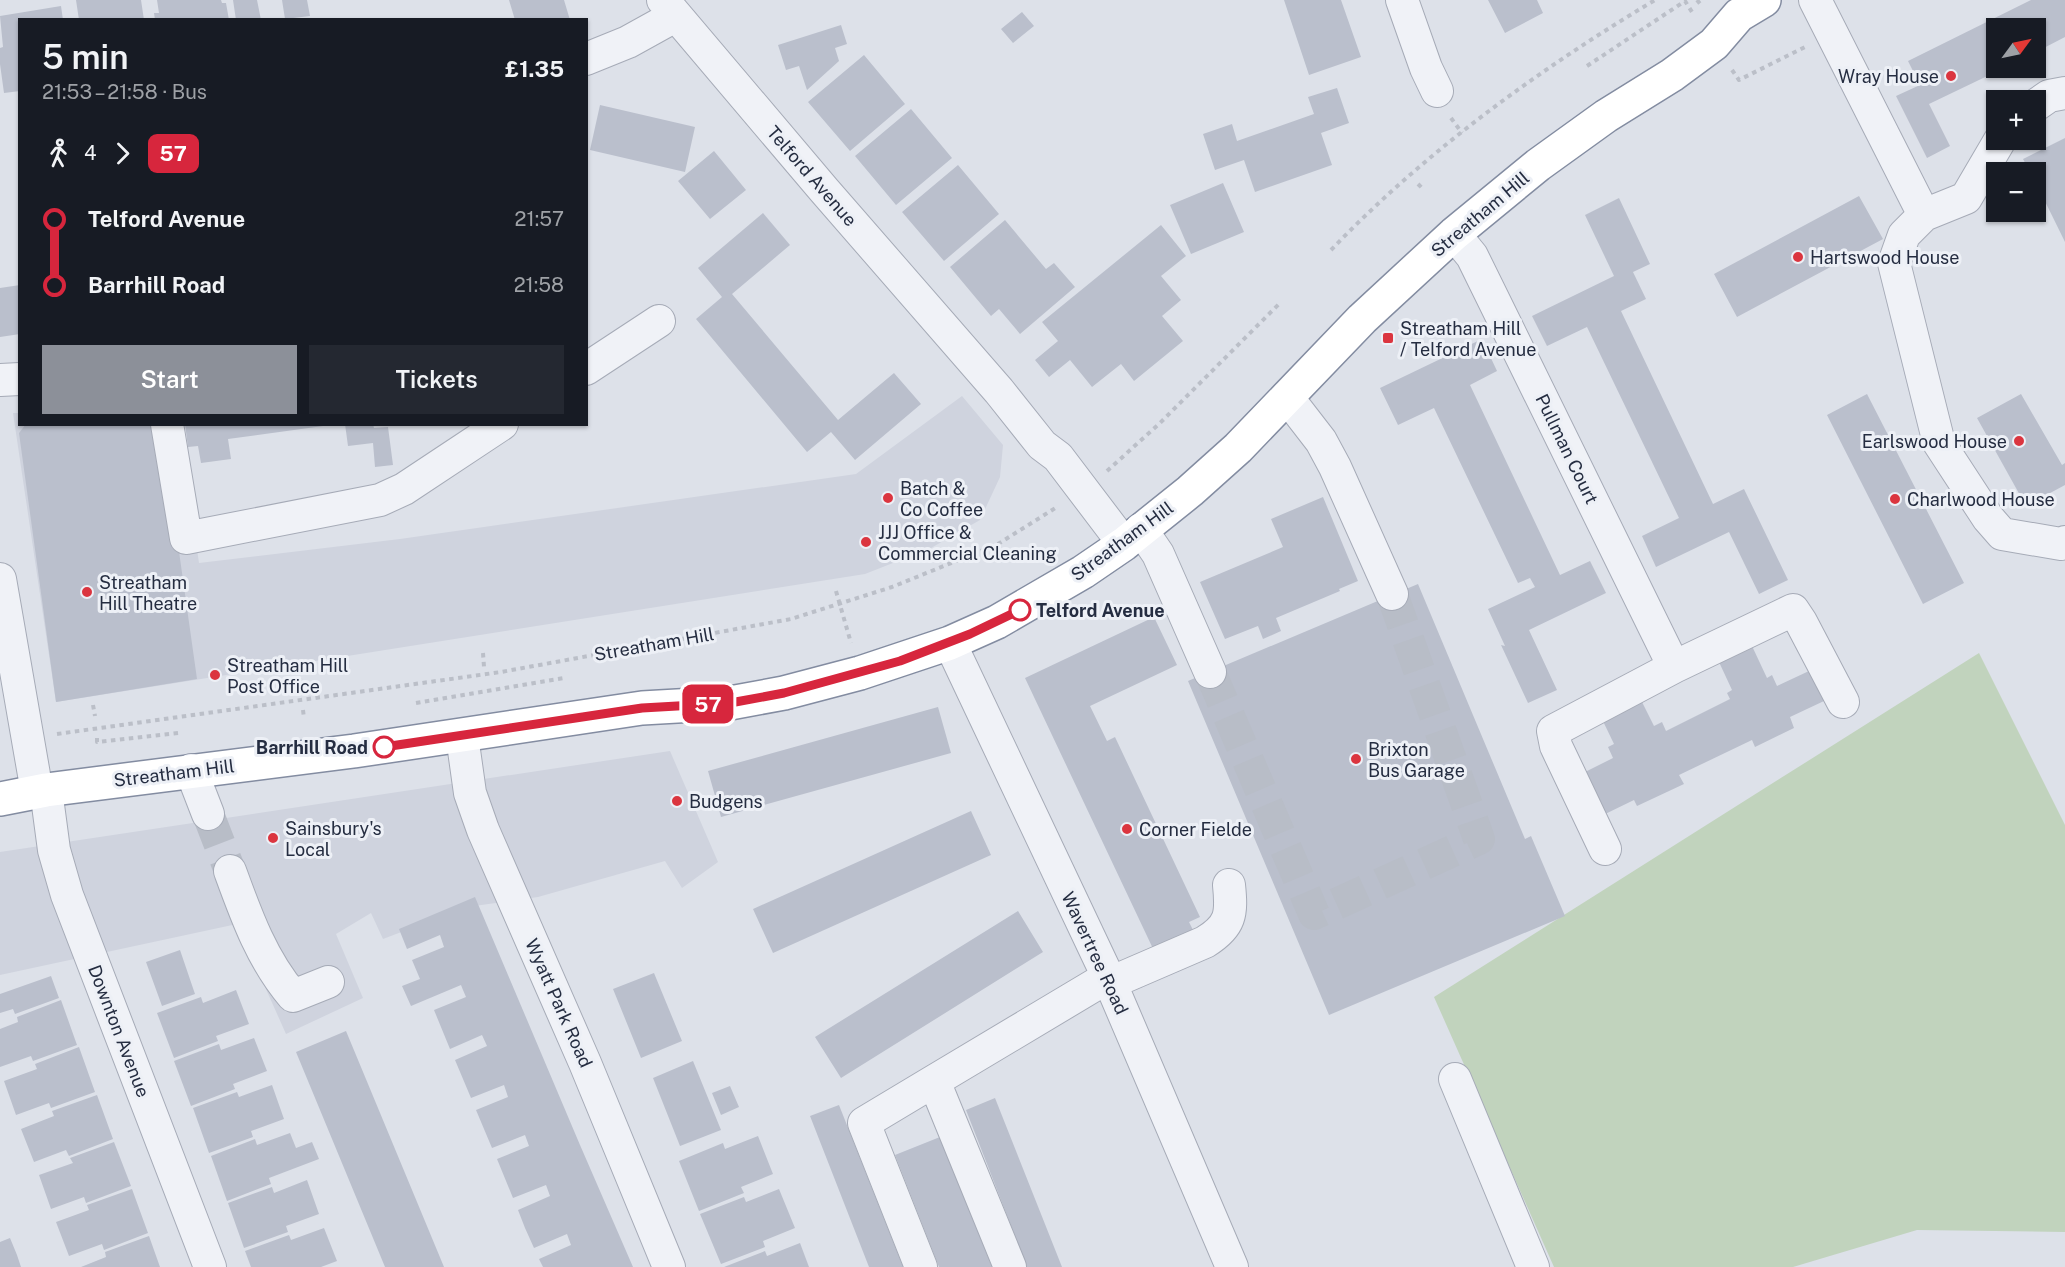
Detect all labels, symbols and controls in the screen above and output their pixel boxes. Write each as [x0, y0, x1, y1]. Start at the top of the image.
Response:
north arrow [1986, 18, 2046, 78]
map controls [1986, 18, 2046, 222]
text: 5 min [42, 38, 129, 76]
text: £1.35 [505, 56, 564, 82]
place label: Wray House [1838, 66, 1939, 87]
marker: Wray House [1944, 69, 1958, 83]
text: 21:53 – 21:58 · Bus [42, 80, 207, 104]
button: + [1986, 90, 2046, 150]
street label: Telford Avenue [763, 122, 861, 230]
icon: walk [42, 137, 75, 170]
icon: forward [106, 137, 139, 170]
text: 4 [84, 141, 97, 165]
text: 57 [160, 141, 187, 166]
button: − [1986, 162, 2046, 222]
street label: Streatham Hill [1427, 167, 1533, 261]
text: Telford Avenue [88, 206, 245, 232]
text: 21:57 [515, 207, 564, 231]
place label: Hartswood House [1810, 247, 1959, 268]
marker: Hartswood House [1791, 250, 1805, 264]
text: Barrhill Road [88, 272, 225, 298]
text: 21:58 [514, 273, 564, 297]
place label: Streatham Hill / Telford Avenue [1400, 318, 1536, 360]
marker: Streatham Hill / Telford Avenue [1381, 331, 1395, 345]
button: Start [42, 345, 297, 414]
button: Tickets [309, 345, 564, 414]
street label: Pullman Court [1531, 391, 1603, 507]
place label: Earlswood House [1862, 431, 2007, 452]
marker: Earlswood House [2012, 434, 2026, 448]
place label: Batch & Co Coffee [900, 478, 983, 520]
place label: Charlwood House [1907, 489, 2055, 510]
marker: Batch & Co Coffee [881, 491, 895, 505]
marker: Charlwood House [1888, 492, 1902, 506]
street label: Streatham Hill [1067, 497, 1177, 585]
place label: JJJ Office & Commercial Cleaning [878, 522, 1057, 564]
marker: JJJ Office & Commercial Cleaning [859, 535, 873, 549]
place label: Streatham Hill Theatre [99, 572, 197, 614]
marker: Streatham Hill Theatre [80, 585, 94, 599]
marker: Telford Avenue [1009, 599, 1031, 621]
place label: Telford Avenue [1036, 600, 1165, 621]
street label: Streatham Hill [592, 623, 716, 665]
place label: Streatham Hill Post Office [227, 655, 349, 697]
marker: Streatham Hill Post Office [208, 668, 222, 682]
line badge: 57 [681, 684, 735, 724]
text: 57 [694, 692, 722, 717]
marker: Barrhill Road [373, 736, 395, 758]
place label: Barrhill Road [256, 737, 368, 758]
place label: Brixton Bus Garage [1368, 739, 1465, 781]
marker: Brixton Bus Garage [1349, 752, 1363, 766]
street label: Streatham Hill [112, 755, 236, 791]
place label: Budgens [689, 791, 763, 812]
marker: Budgens [670, 794, 684, 808]
place label: Sainsbury's Local [285, 818, 382, 860]
place label: Corner Fielde [1139, 819, 1252, 840]
marker: Corner Fielde [1120, 822, 1134, 836]
marker: Sainsbury's Local [266, 831, 280, 845]
street label: Wavertree Road [1057, 888, 1133, 1018]
street label: Wyatt Park Road [521, 935, 597, 1071]
street label: Downton Avenue [84, 962, 154, 1100]

